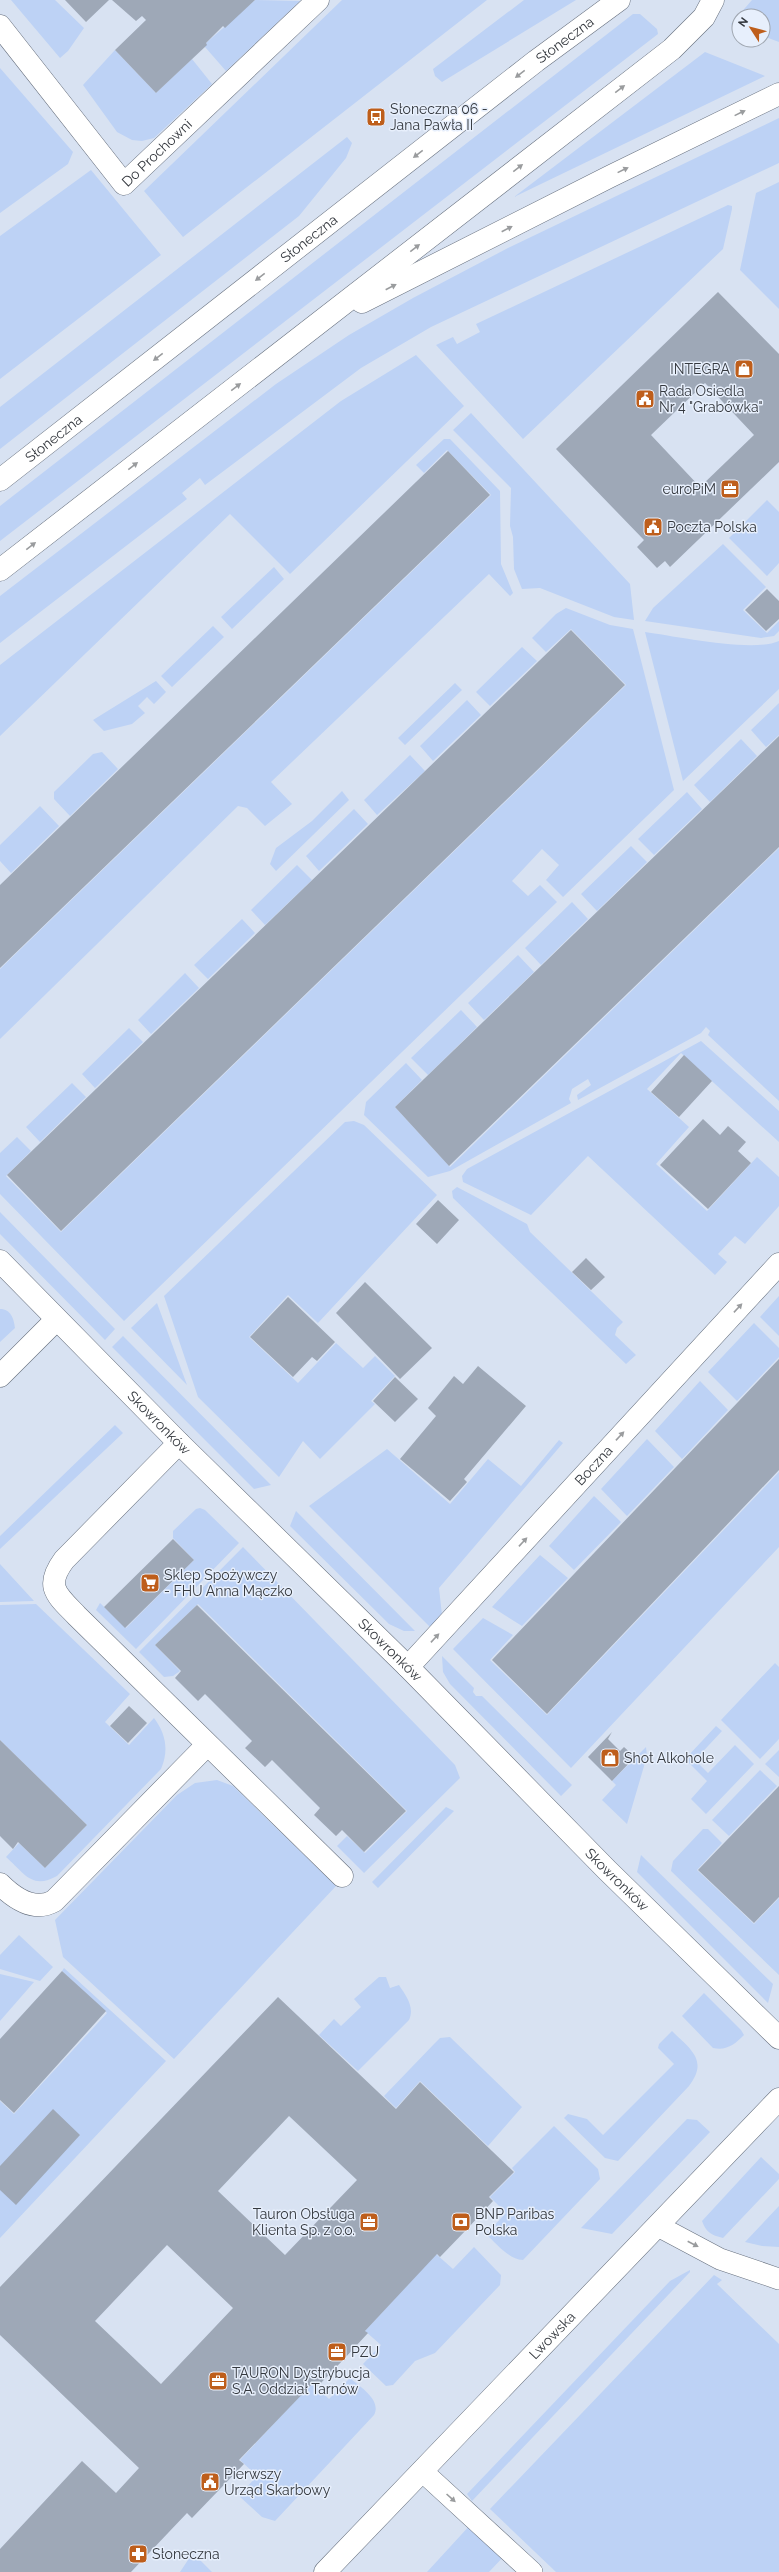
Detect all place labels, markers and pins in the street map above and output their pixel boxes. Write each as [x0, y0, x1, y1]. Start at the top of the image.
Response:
place label: Słoneczna 06 - Jana Pawła II [390, 101, 488, 133]
bus stop icon: Słoneczna 06 - Jana Pawła II [365, 106, 387, 128]
shop icon: INTEGRA [733, 358, 755, 380]
place label: INTEGRA [670, 361, 731, 377]
place label: Rada Osiedla Nr 4 "Grabówka" [659, 383, 763, 415]
public building icon: Rada Osiedla Nr 4 "Grabówka" [634, 388, 656, 410]
office icon: euroPiM [719, 478, 741, 500]
place label: euroPiM [663, 481, 716, 497]
public building icon: Poczta Polska [642, 516, 664, 538]
place label: Poczta Polska [667, 519, 757, 535]
place label: Sklep Spożywczy - FHU Anna Mączko [164, 1567, 293, 1599]
supermarket icon: Sklep Spożywczy - FHU Anna Mączko [139, 1572, 161, 1594]
shop icon: Shot Alkohole [599, 1747, 621, 1769]
place label: Shot Alkohole [624, 1750, 714, 1766]
place label: Tauron Obsługa Klienta Sp. z o.o. [252, 2206, 355, 2238]
place label: BNP Paribas Polska [475, 2206, 555, 2238]
office icon: Tauron Obsługa Klienta Sp. z o.o. [358, 2211, 380, 2233]
bank icon: BNP Paribas Polska [450, 2211, 472, 2233]
office icon: PZU [326, 2341, 348, 2363]
place label: PZU [351, 2344, 379, 2360]
place label: TAURON Dystrybucja S.A. Oddział Tarnów [232, 2365, 370, 2397]
office icon: TAURON Dystrybucja S.A. Oddział Tarnów [207, 2370, 229, 2392]
place label: Pierwszy Urząd Skarbowy [224, 2466, 331, 2498]
public building icon: Pierwszy Urząd Skarbowy [199, 2471, 221, 2493]
pharmacy icon: Słoneczna [127, 2543, 149, 2565]
place label: Słoneczna [152, 2546, 220, 2562]

